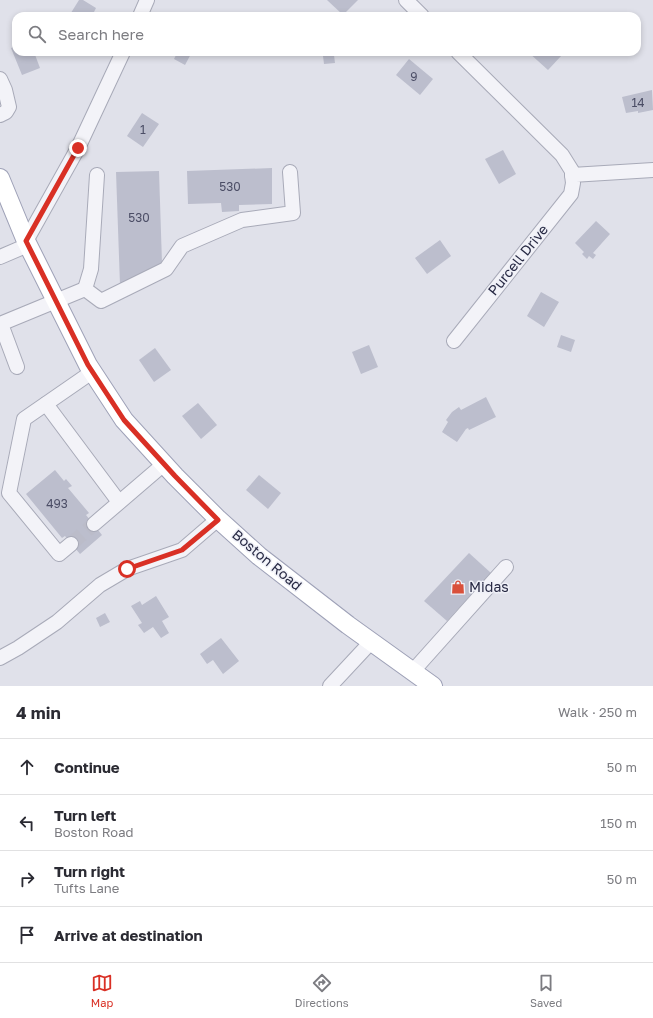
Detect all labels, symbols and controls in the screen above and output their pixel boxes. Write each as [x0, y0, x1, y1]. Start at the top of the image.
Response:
search box [12, 12, 641, 56]
icon: search [26, 23, 48, 45]
text: Search here [58, 25, 144, 43]
house number: 9 [410, 69, 418, 84]
house number: 14 [631, 95, 645, 110]
house number: 1 [140, 122, 146, 137]
route end [69, 139, 87, 157]
house number: 530 [219, 179, 241, 194]
house number: 530 [128, 210, 150, 225]
street label: Purcell Drive [484, 221, 551, 298]
house number: 493 [46, 496, 68, 511]
street label: Boston Road [229, 526, 306, 594]
route start [118, 560, 136, 578]
place label: Midas [469, 578, 509, 595]
shop icon: Midas [450, 579, 466, 595]
text: 4 min [16, 702, 61, 723]
text: Walk · 250 m [558, 704, 637, 720]
icon: ahead [16, 756, 38, 778]
text: Continue [54, 758, 120, 776]
text: 50 m [607, 759, 637, 775]
text: Turn left [54, 806, 116, 824]
icon: left [16, 812, 38, 834]
text: 150 m [600, 815, 637, 831]
text: Boston Road [54, 824, 134, 840]
text: Turn right [54, 862, 125, 880]
icon: right [16, 868, 38, 890]
text: 50 m [607, 871, 637, 887]
text: Tufts Lane [54, 880, 119, 896]
icon: arrive [16, 924, 38, 946]
text: Arrive at destination [54, 926, 203, 944]
tab: Map [91, 972, 113, 1009]
tab: Directions [295, 972, 349, 1009]
tab: Saved [530, 972, 562, 1009]

